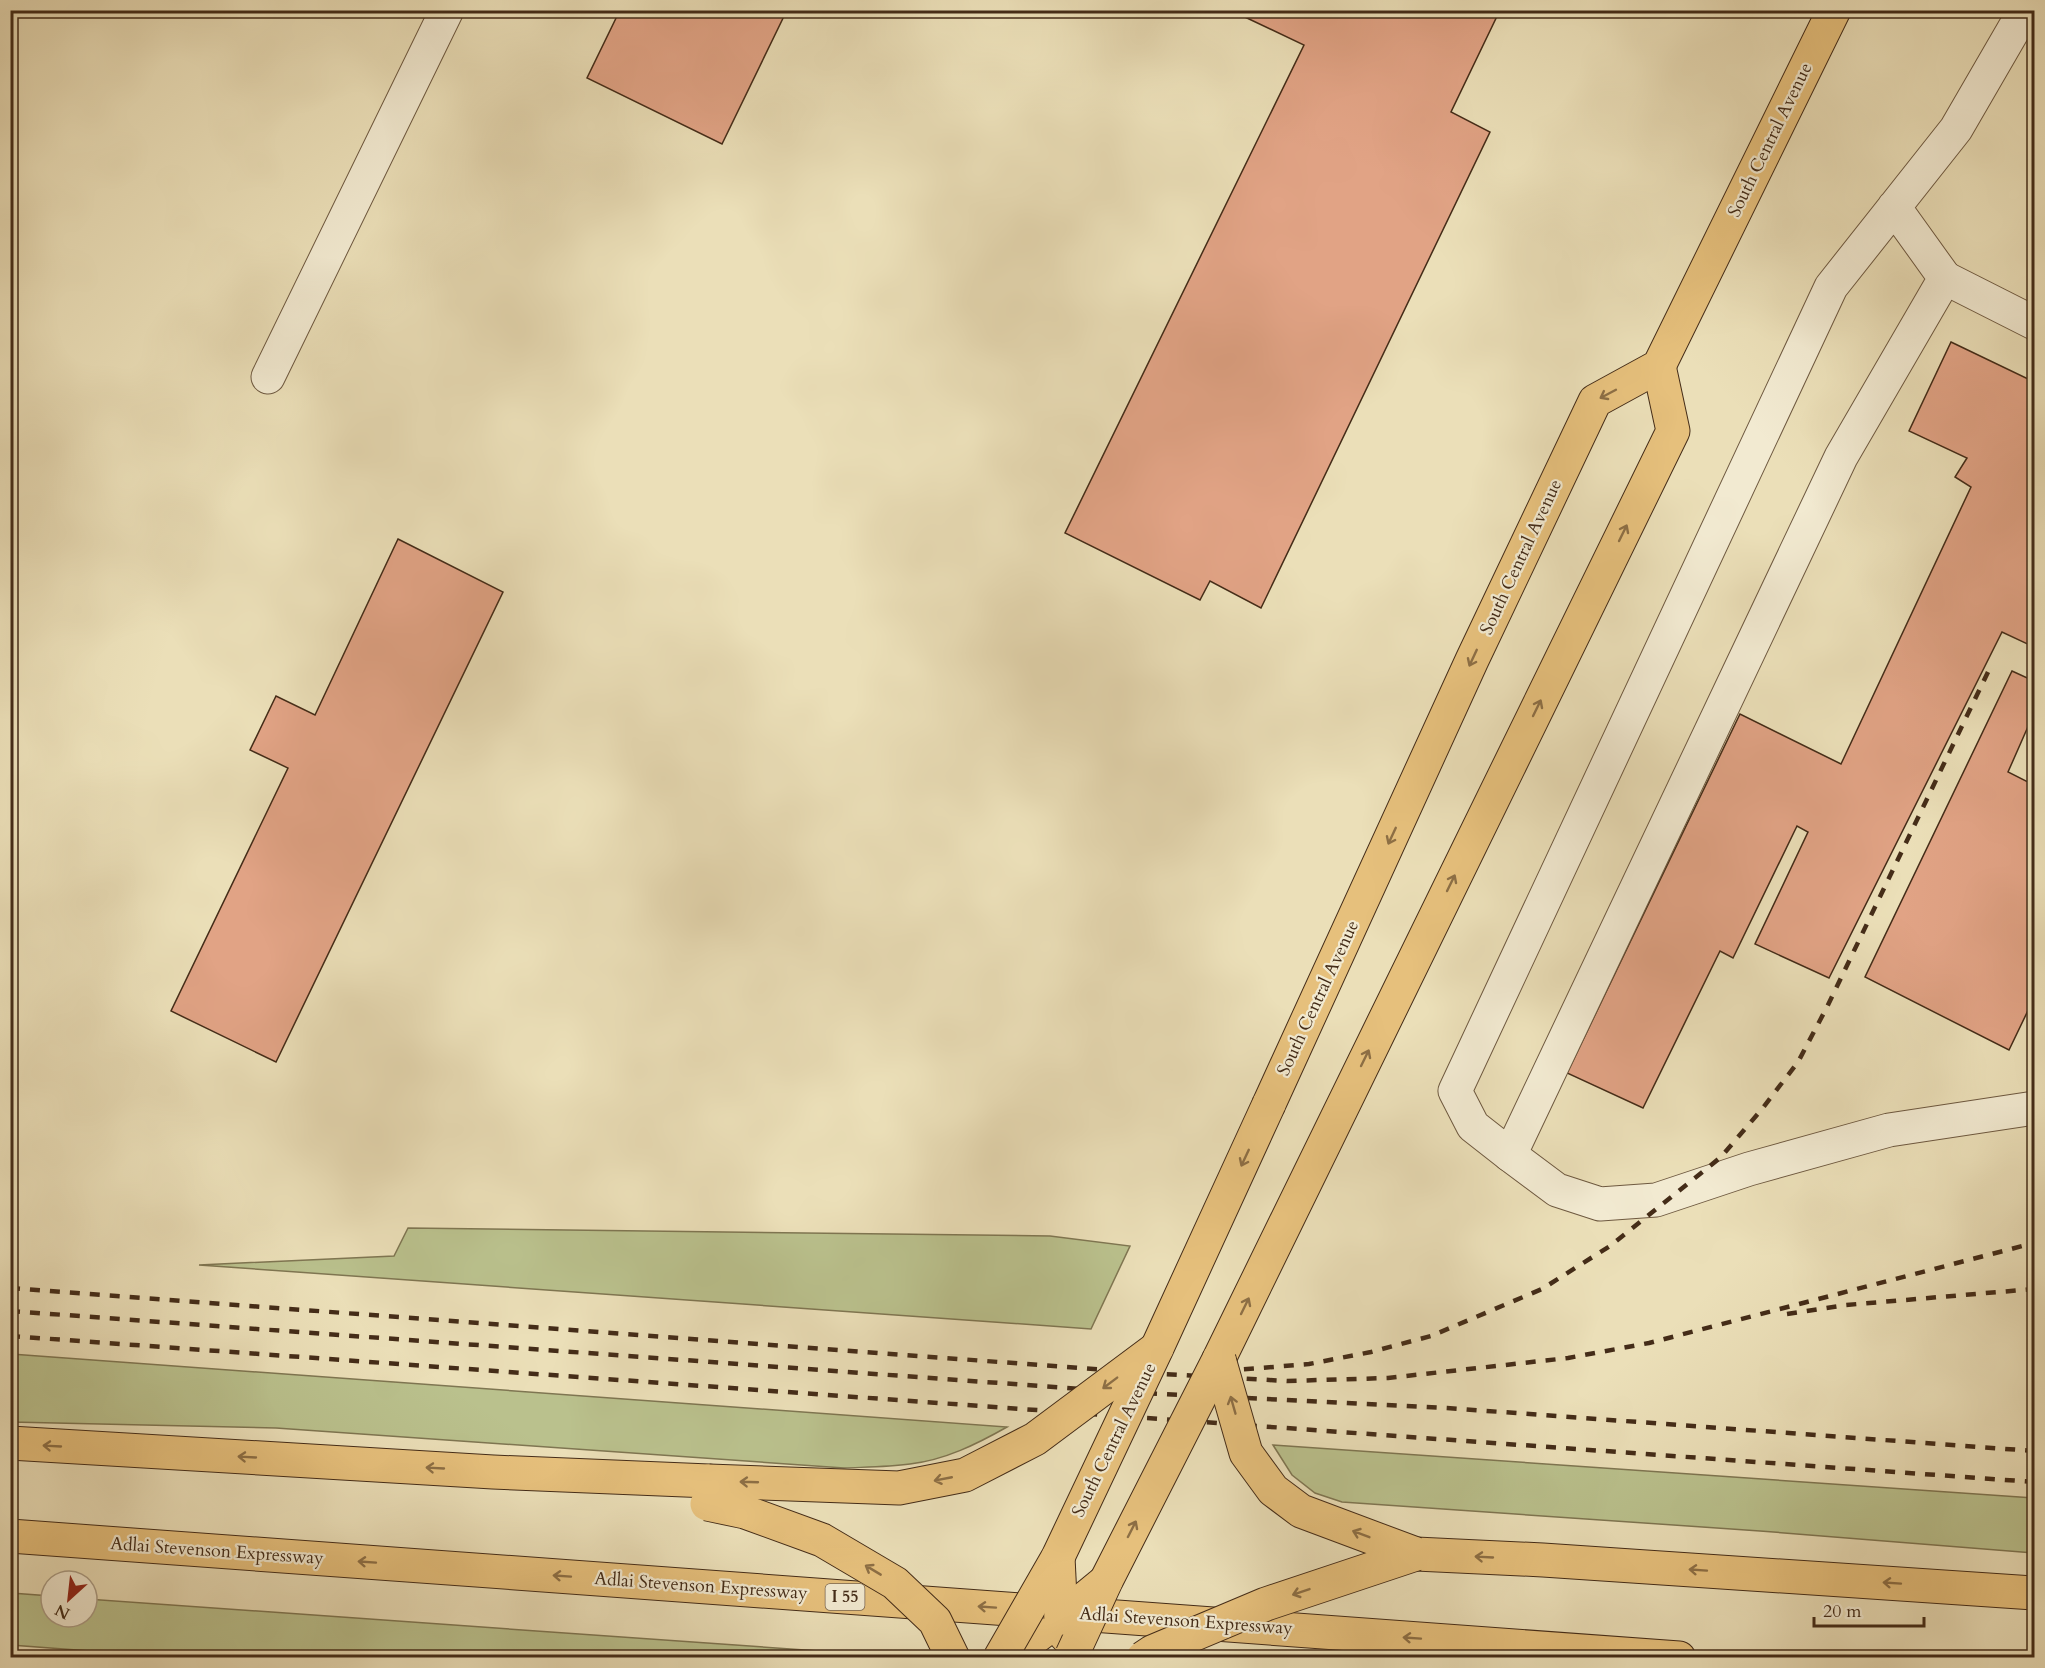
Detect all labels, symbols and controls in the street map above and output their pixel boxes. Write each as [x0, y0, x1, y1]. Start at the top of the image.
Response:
street label: South Central Avenue [1722, 59, 1818, 221]
one-way arrow [1599, 389, 1617, 400]
street label: South Central Avenue [1474, 475, 1568, 639]
one-way arrow [1618, 525, 1629, 543]
one-way arrow [1466, 649, 1478, 667]
one-way arrow [1532, 700, 1543, 718]
one-way arrow [1385, 826, 1397, 844]
one-way arrow [1446, 875, 1457, 893]
street label: South Central Avenue [1271, 916, 1365, 1080]
one-way arrow [1360, 1050, 1372, 1068]
one-way arrow [1238, 1148, 1250, 1166]
one-way arrow [1239, 1298, 1251, 1316]
street label: South Central Avenue [1066, 1359, 1162, 1521]
one-way arrow [1103, 1377, 1119, 1390]
one-way arrow [1227, 1396, 1238, 1415]
one-way arrow [43, 1440, 63, 1451]
one-way arrow [237, 1451, 257, 1462]
one-way arrow [425, 1463, 445, 1474]
one-way arrow [934, 1474, 953, 1485]
one-way arrow [739, 1477, 759, 1488]
one-way arrow [1127, 1520, 1139, 1538]
one-way arrow [1352, 1528, 1371, 1539]
street label: Adlai Stevenson Expressway [109, 1531, 325, 1571]
one-way arrow [1475, 1551, 1495, 1562]
one-way arrow [358, 1556, 378, 1567]
one-way arrow [865, 1564, 882, 1576]
one-way arrow [1688, 1564, 1708, 1575]
street label: Adlai Stevenson Expressway [593, 1566, 809, 1606]
north arrow [39, 1569, 99, 1629]
one-way arrow [552, 1570, 572, 1581]
one-way arrow [1883, 1578, 1903, 1589]
road number: I 55 [826, 1584, 864, 1610]
one-way arrow [1292, 1588, 1311, 1599]
scale bar [1814, 1590, 1924, 1628]
text: N [51, 1598, 74, 1624]
text: 20 m [1823, 1599, 1862, 1624]
one-way arrow [977, 1601, 997, 1612]
street label: Adlai Stevenson Expressway [1078, 1601, 1294, 1641]
one-way arrow [1402, 1632, 1422, 1643]

